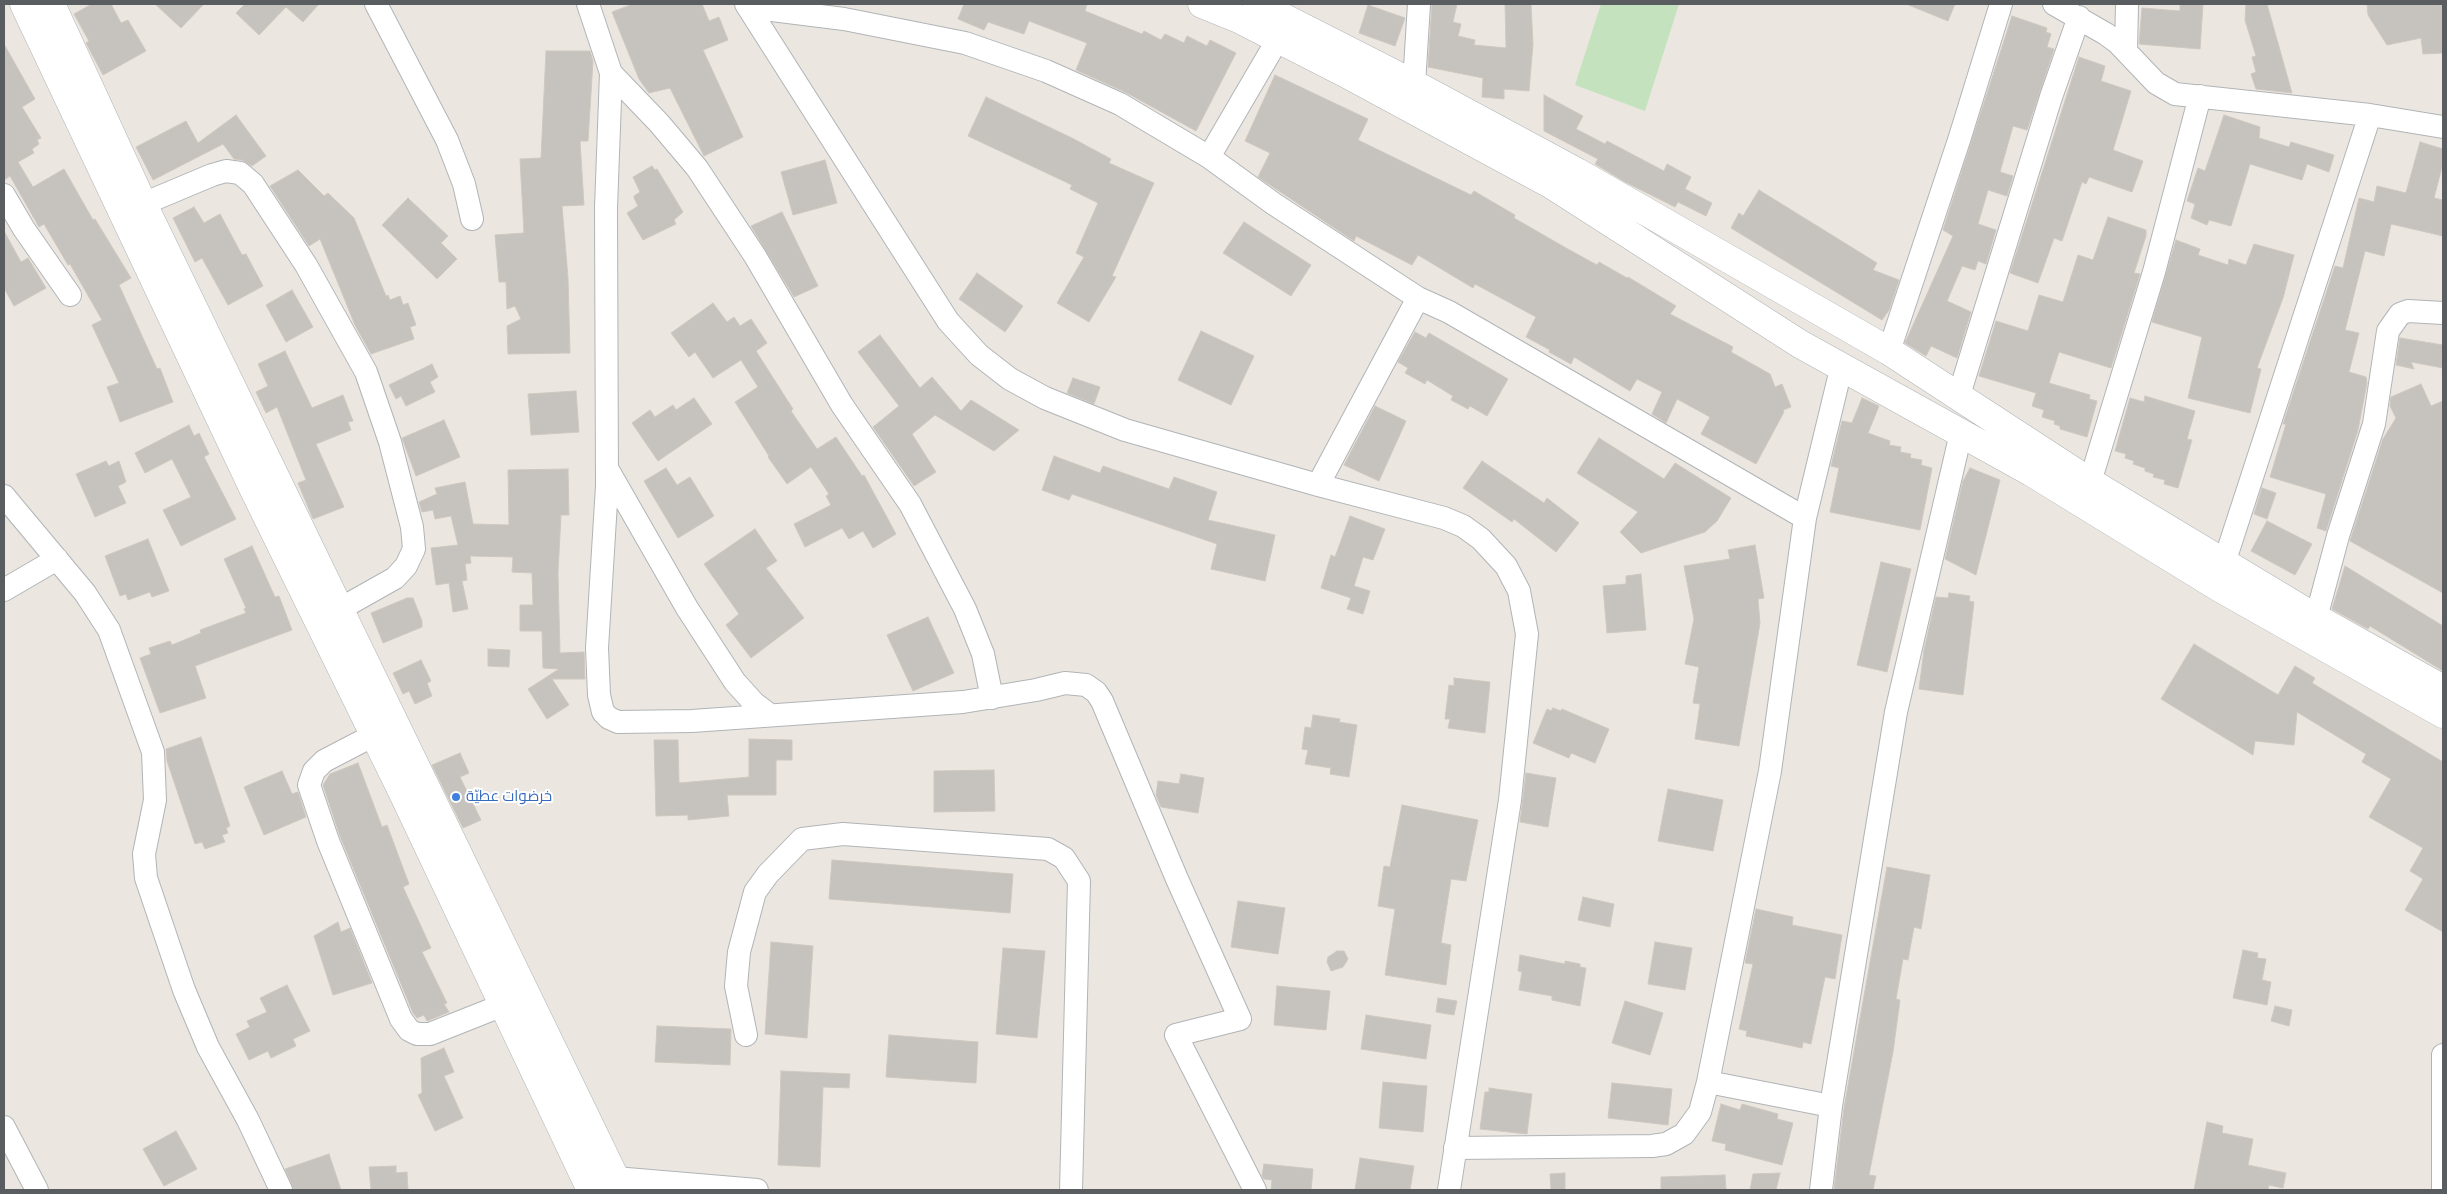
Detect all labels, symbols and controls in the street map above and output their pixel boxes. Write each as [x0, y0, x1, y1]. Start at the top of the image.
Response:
place label: خرضوات عطيّة [466, 788, 552, 806]
marker: خرضوات عطيّة [450, 791, 462, 803]

